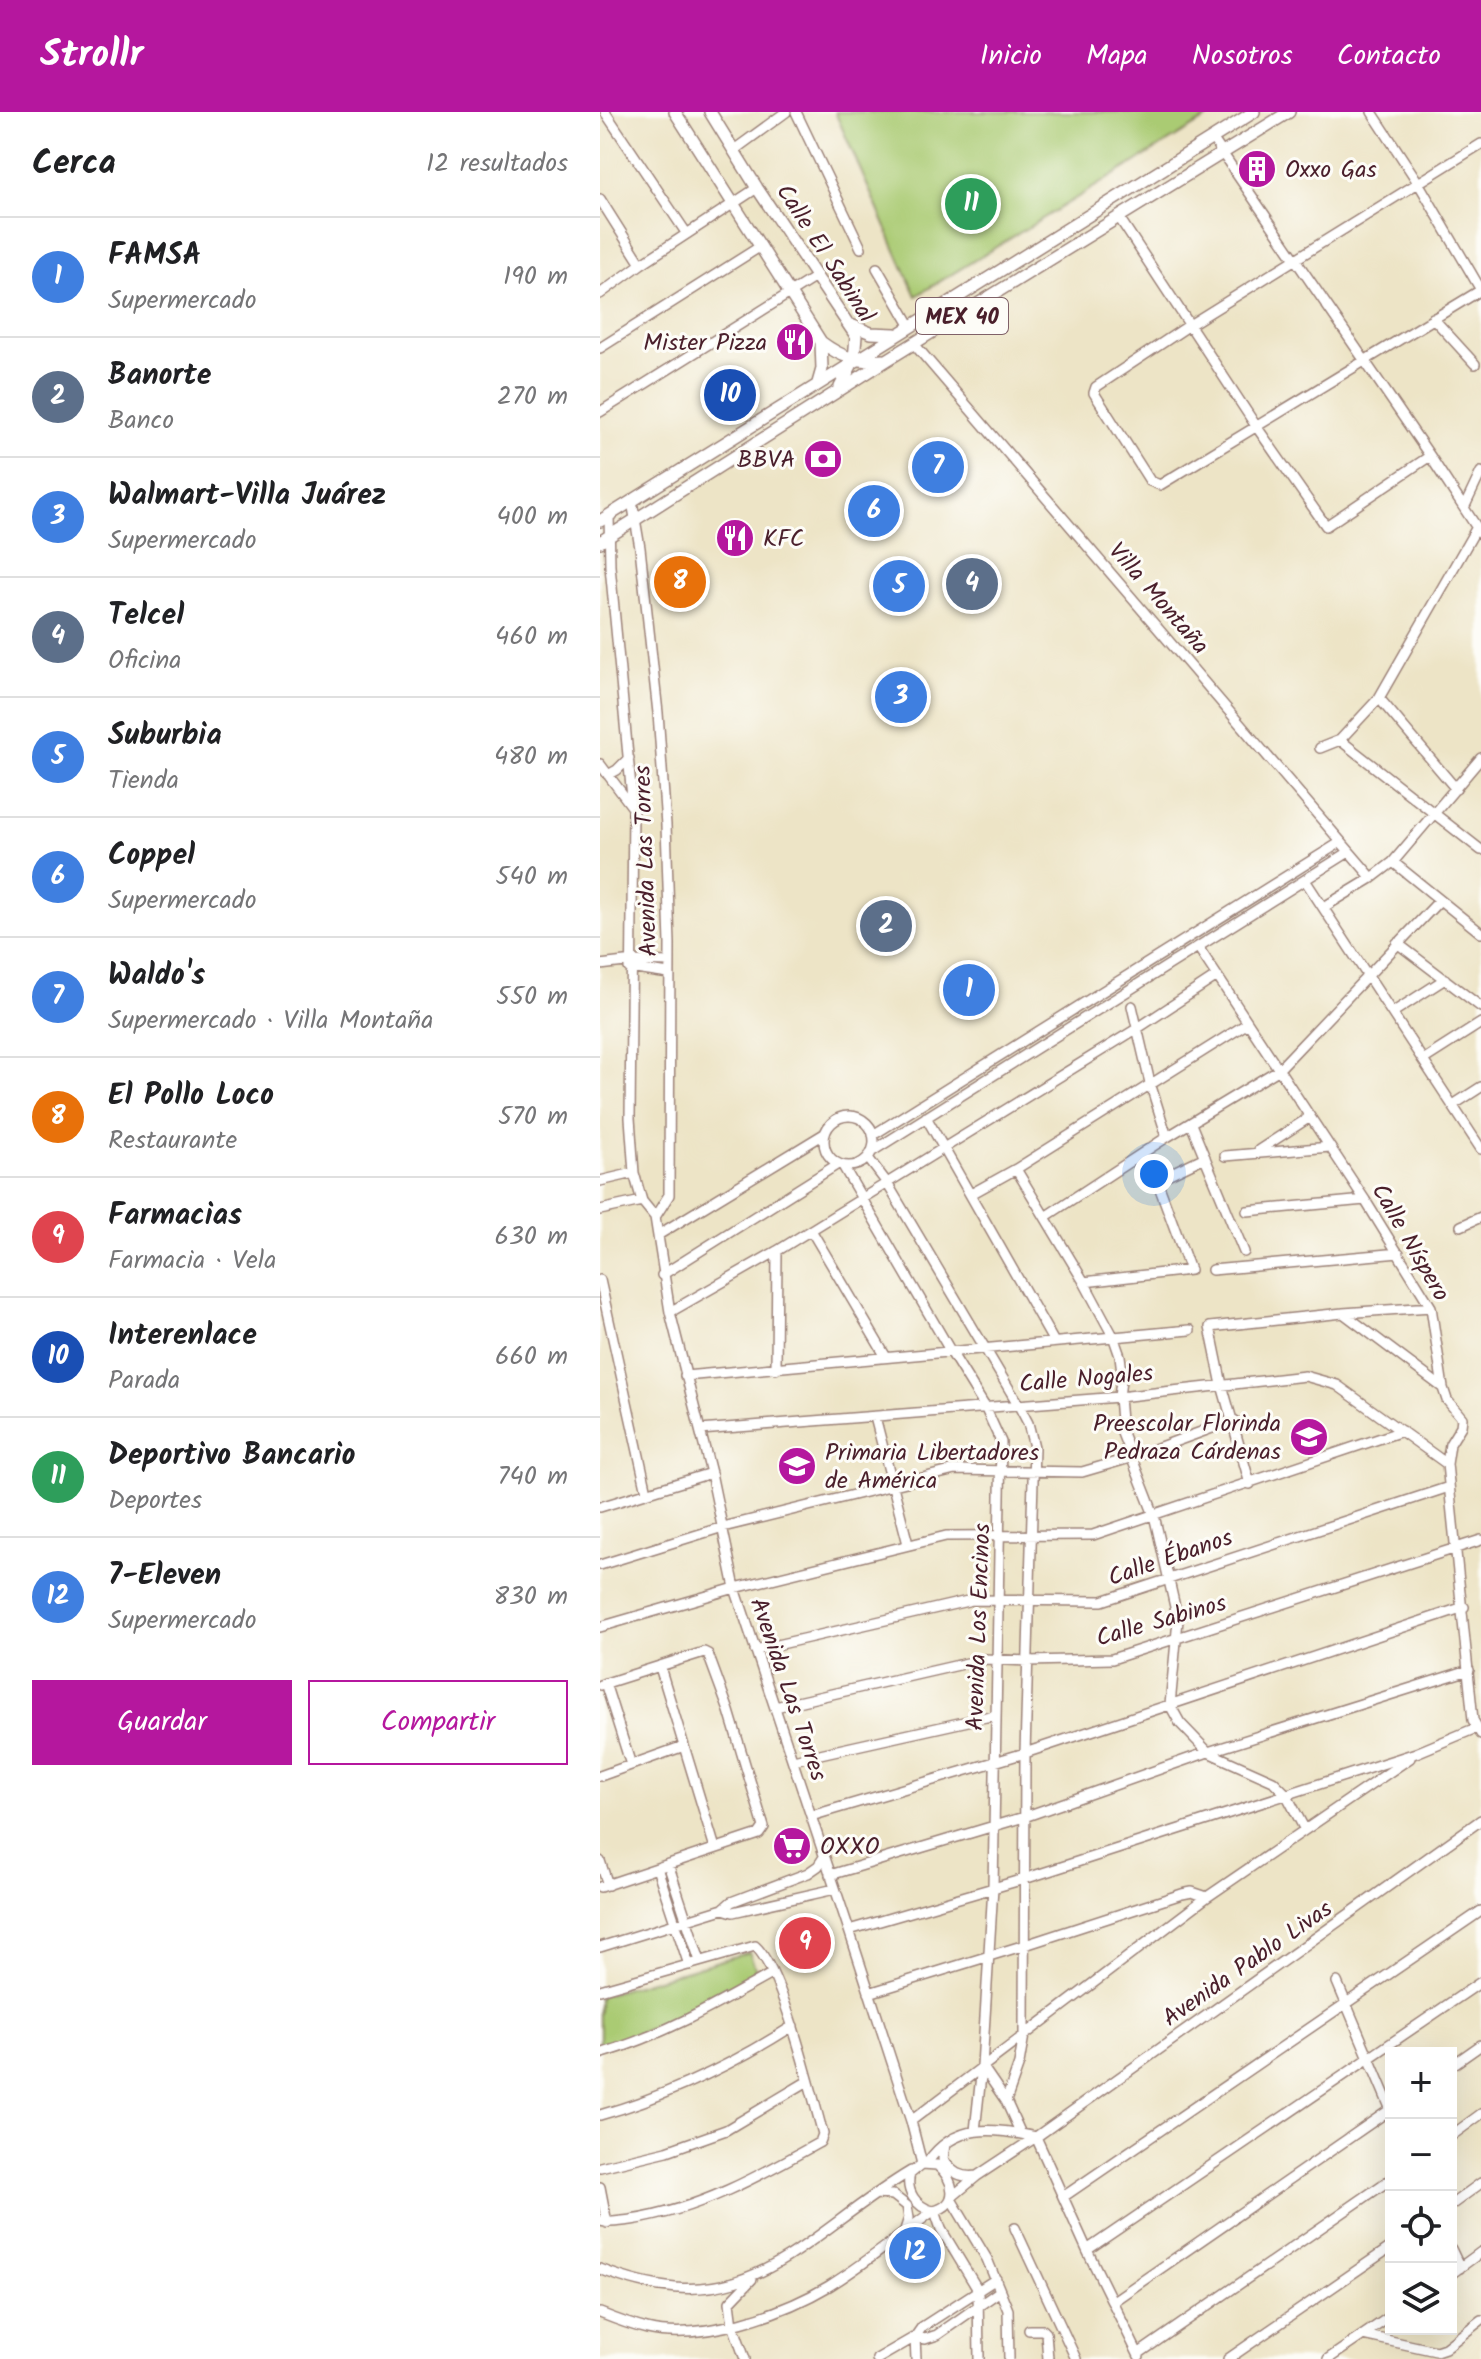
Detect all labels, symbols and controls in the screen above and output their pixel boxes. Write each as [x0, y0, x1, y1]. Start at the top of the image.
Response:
text: Strollr [40, 26, 143, 86]
text: Inicio [980, 34, 1042, 79]
text: Mapa [1086, 34, 1148, 79]
text: Nosotros [1192, 34, 1293, 79]
text: Contacto [1337, 34, 1441, 79]
text: Cerca [32, 137, 116, 191]
text: 12 resultados [426, 143, 568, 185]
building icon: Oxxo Gas [1236, 148, 1278, 190]
place label: Oxxo Gas [1285, 151, 1377, 190]
pin: 11 [945, 174, 997, 234]
street label: Calle El Sabinal [765, 176, 885, 331]
text: FAMSA [108, 232, 201, 280]
text: 1 [54, 256, 62, 298]
text: 190 m [503, 256, 568, 298]
text: Supermercado [108, 280, 257, 322]
road number: MEX 40 [916, 298, 1008, 334]
restaurant icon: Mister Pizza [774, 321, 816, 363]
place label: Mister Pizza [643, 324, 767, 363]
text: Banorte [108, 352, 211, 400]
pin: 10 [704, 365, 756, 425]
text: 2 [50, 376, 66, 418]
text: 270 m [497, 376, 568, 418]
text: Banco [108, 400, 174, 442]
pin: 7 [912, 437, 964, 497]
bank icon: BBVA [802, 438, 844, 480]
place label: BBVA [737, 441, 795, 480]
text: Walmart-Villa Juárez [108, 472, 386, 520]
pin: 6 [848, 481, 900, 541]
text: 3 [51, 496, 65, 538]
text: 400 m [497, 496, 568, 538]
restaurant icon: KFC [714, 517, 756, 559]
text: Supermercado [108, 520, 257, 562]
place label: KFC [763, 520, 804, 559]
street label: Villa Montaña [1098, 534, 1218, 664]
pin: 8 [654, 552, 706, 612]
pin: 4 [946, 554, 998, 614]
pin: 5 [873, 556, 925, 616]
text: Telcel [108, 592, 184, 640]
text: 4 [51, 616, 65, 658]
text: 460 m [495, 616, 568, 658]
text: Oficina [108, 640, 181, 682]
pin: 3 [875, 667, 927, 727]
text: Suburbia [108, 712, 222, 760]
text: 5 [51, 736, 65, 778]
text: 480 m [494, 736, 568, 778]
text: Tienda [108, 760, 179, 802]
street label: Avenida Las Torres [624, 764, 669, 957]
text: Coppel [108, 832, 195, 880]
text: 6 [51, 856, 65, 898]
text: 540 m [496, 856, 568, 898]
text: Supermercado [108, 880, 257, 922]
pin: 2 [860, 896, 912, 956]
text: Waldo's [108, 952, 205, 1000]
pin: 1 [943, 960, 995, 1020]
text: 7 [52, 976, 64, 1018]
text: 550 m [496, 976, 568, 1018]
text: Supermercado · Villa Montaña [108, 1000, 433, 1042]
text: El Pollo Loco [108, 1072, 274, 1120]
text: 8 [50, 1096, 66, 1138]
text: 570 m [498, 1096, 568, 1138]
text: Restaurante [108, 1120, 237, 1162]
your location [1134, 1154, 1174, 1194]
street label: Calle Níspero [1360, 1176, 1459, 1309]
text: Farmacias [108, 1192, 242, 1240]
text: 9 [51, 1216, 65, 1258]
text: 630 m [495, 1216, 568, 1258]
text: Farmacia · Vela [108, 1240, 276, 1282]
text: Interenlace [108, 1312, 257, 1360]
text: 10 [47, 1336, 69, 1378]
text: 660 m [495, 1336, 568, 1378]
street label: Calle Nogales [1017, 1354, 1155, 1405]
text: Parada [108, 1360, 180, 1402]
place label: Preescolar Florinda Pedraza Cárdenas [1093, 1405, 1281, 1472]
school or university icon: Preescolar Florinda Pedraza Cárdenas [1288, 1416, 1330, 1458]
text: Deportivo Bancario [108, 1432, 355, 1480]
place label: Primaria Libertadores de América [825, 1434, 1039, 1501]
school or university icon: Primaria Libertadores de América [776, 1445, 818, 1487]
text: 11 [50, 1456, 66, 1498]
text: 740 m [498, 1456, 568, 1498]
text: Deportes [108, 1480, 202, 1522]
street label: Calle Ébanos [1103, 1519, 1238, 1598]
street label: Avenida Los Encinos [956, 1523, 1003, 1732]
text: 7-Eleven [108, 1552, 221, 1600]
text: 12 [46, 1576, 70, 1618]
text: 830 m [493, 1576, 568, 1618]
street label: Calle Sabinos [1092, 1584, 1231, 1659]
street label: Avenida Las Torres [738, 1593, 837, 1786]
text: Supermercado [108, 1600, 257, 1642]
button: Guardar [32, 1680, 292, 1765]
button: Compartir [308, 1680, 568, 1765]
supermarket icon: OXXO [771, 1825, 813, 1867]
place label: OXXO [820, 1828, 880, 1867]
street label: Avenida Pablo Livas [1155, 1891, 1341, 2038]
pin: 9 [779, 1913, 831, 1973]
map controls [1385, 2047, 1457, 2335]
button: + [1385, 2047, 1457, 2119]
button: − [1385, 2119, 1457, 2191]
button: locate [1385, 2191, 1457, 2263]
pin: 12 [889, 2223, 941, 2283]
button: layers [1385, 2263, 1457, 2335]

